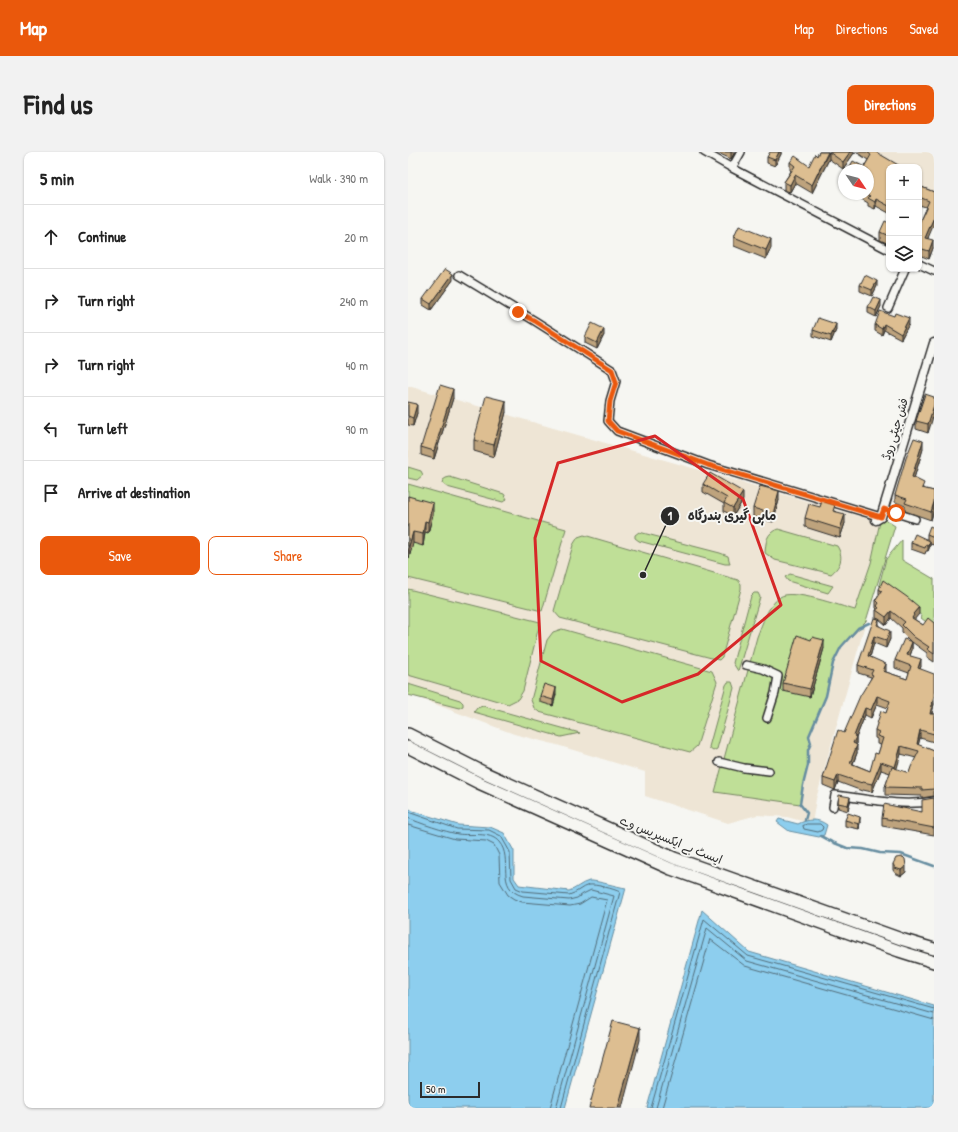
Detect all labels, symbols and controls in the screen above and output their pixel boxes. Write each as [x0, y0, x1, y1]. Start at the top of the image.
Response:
text: Map [20, 15, 47, 41]
text: Map [794, 19, 814, 38]
text: Directions [836, 19, 887, 38]
text: Saved [909, 19, 938, 38]
text: Find us [24, 85, 93, 123]
button: Directions [847, 85, 934, 124]
north arrow [838, 164, 874, 200]
map controls [886, 164, 922, 272]
button: + [886, 164, 922, 200]
text: 5 min [40, 167, 74, 190]
text: Walk · 390 m [309, 169, 368, 187]
button: − [886, 200, 922, 236]
icon: ahead [40, 226, 62, 248]
text: Continue [78, 226, 126, 247]
text: 20 m [344, 228, 368, 246]
button: layers [886, 236, 922, 272]
icon: right [40, 290, 62, 312]
text: Turn right [78, 290, 134, 311]
text: 240 m [339, 292, 368, 310]
route end [509, 303, 527, 321]
icon: right [40, 354, 62, 376]
text: Turn right [78, 354, 134, 375]
text: 40 m [345, 356, 368, 374]
street label: فش جیٹی روڈ [877, 396, 912, 462]
icon: left [40, 418, 62, 440]
text: Turn left [78, 418, 128, 439]
text: 90 m [346, 420, 368, 438]
icon: arrive [40, 482, 62, 504]
text: Arrive at destination [78, 482, 190, 503]
callout: ماہی گیری بندرگاہ [660, 503, 784, 528]
route start [887, 504, 905, 522]
text: ماہی گیری بندرگاہ [688, 506, 776, 526]
text: 1 [668, 507, 673, 524]
button: Save [40, 536, 200, 575]
button: Share [208, 536, 368, 575]
street label: ایسٹ بے ایکسپریس وے [617, 811, 725, 869]
scale bar [420, 1080, 480, 1099]
text: 50 m [426, 1082, 446, 1096]

